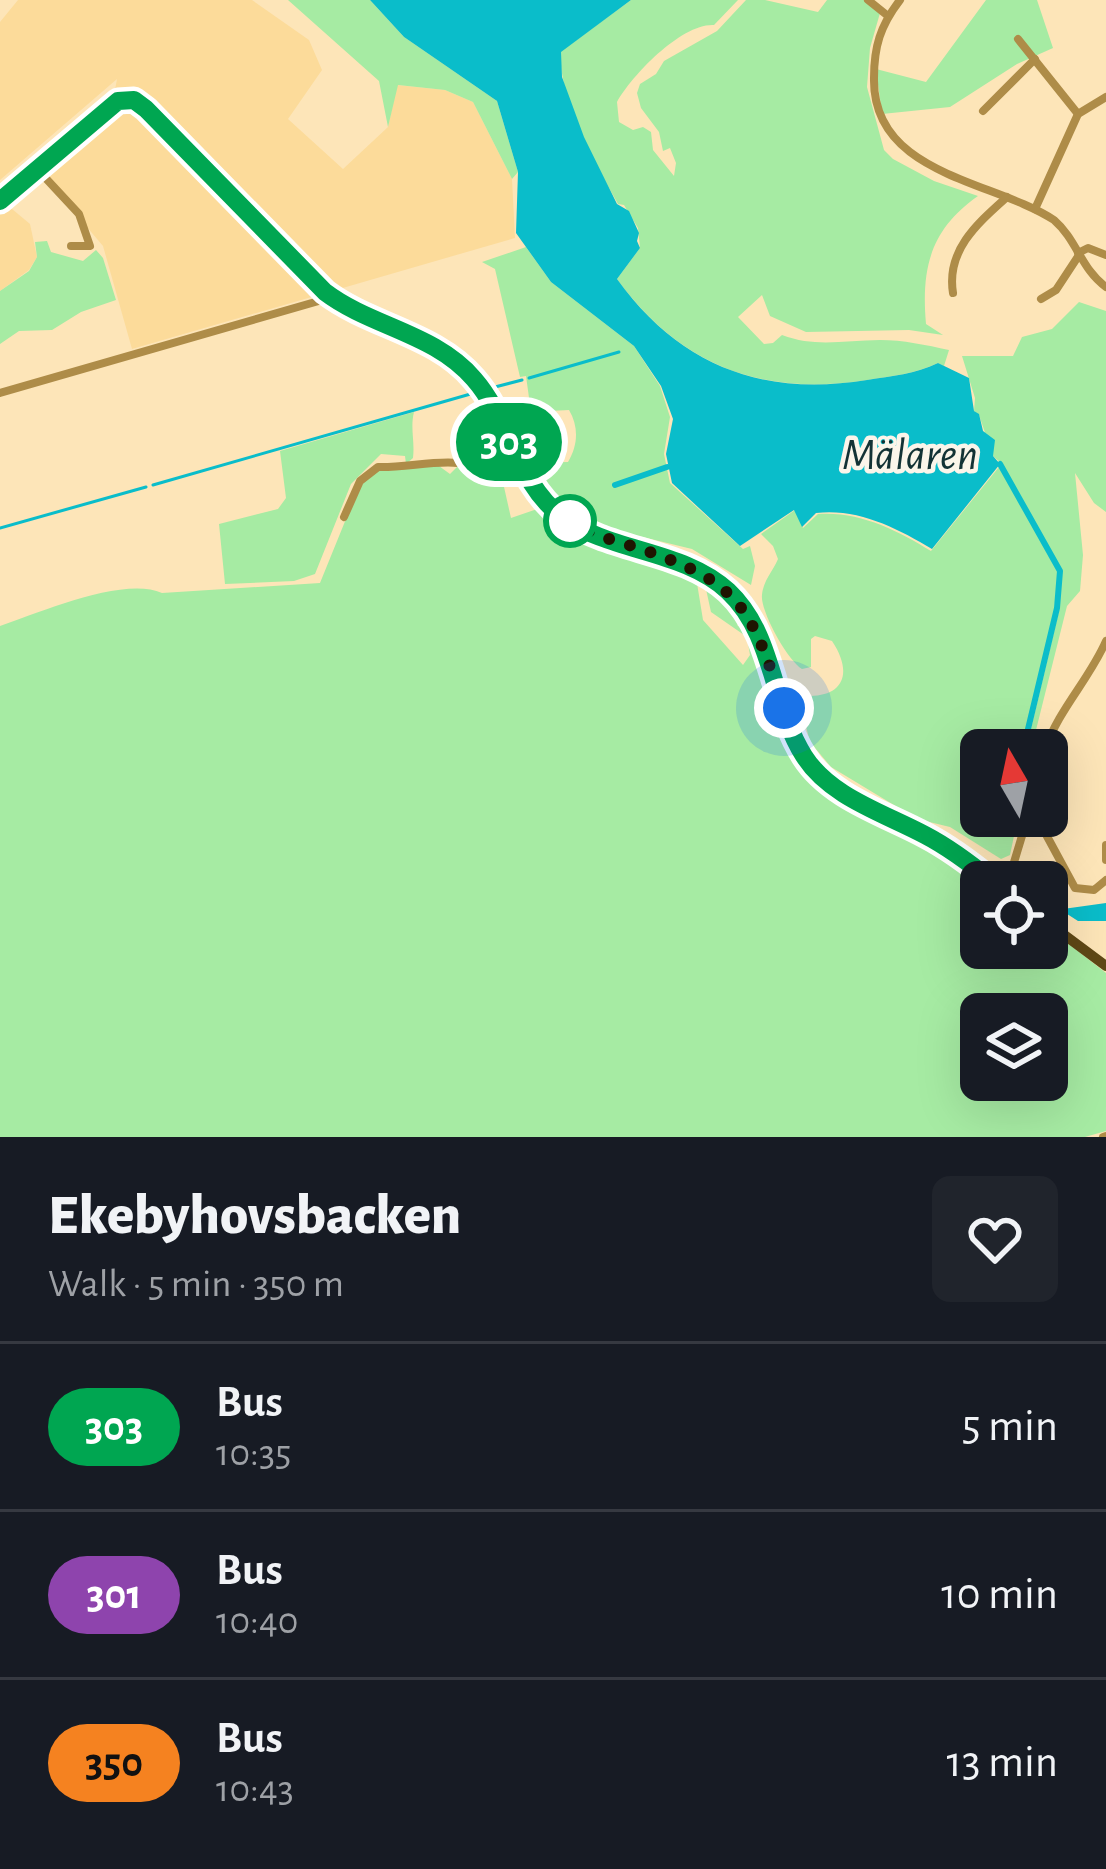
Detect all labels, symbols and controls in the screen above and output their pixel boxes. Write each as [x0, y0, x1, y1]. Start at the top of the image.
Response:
line badge: 303 [440, 403, 578, 481]
text: 303 [480, 421, 538, 463]
water label: Mälaren [842, 433, 978, 478]
unlabelled marker [545, 496, 595, 546]
your location [754, 678, 814, 738]
north arrow [960, 729, 1068, 837]
map controls [960, 729, 1068, 1101]
button: locate [960, 861, 1068, 969]
button: layers [960, 993, 1068, 1101]
button: heart [932, 1176, 1058, 1302]
text: Ekebyhovsbacken [48, 1187, 461, 1244]
text: Walk · 5 min · 350 m [48, 1265, 344, 1304]
text: Bus [216, 1380, 283, 1425]
text: 5 min [962, 1404, 1058, 1449]
text: 303 [85, 1406, 143, 1448]
text: 10:35 [216, 1434, 291, 1473]
text: Bus [216, 1548, 283, 1593]
text: 10 min [941, 1572, 1058, 1617]
text: 301 [86, 1574, 142, 1616]
text: 10:40 [216, 1602, 298, 1641]
text: Bus [216, 1716, 283, 1761]
text: 13 min [946, 1740, 1058, 1785]
text: 350 [85, 1742, 143, 1784]
text: 10:43 [216, 1770, 294, 1809]

